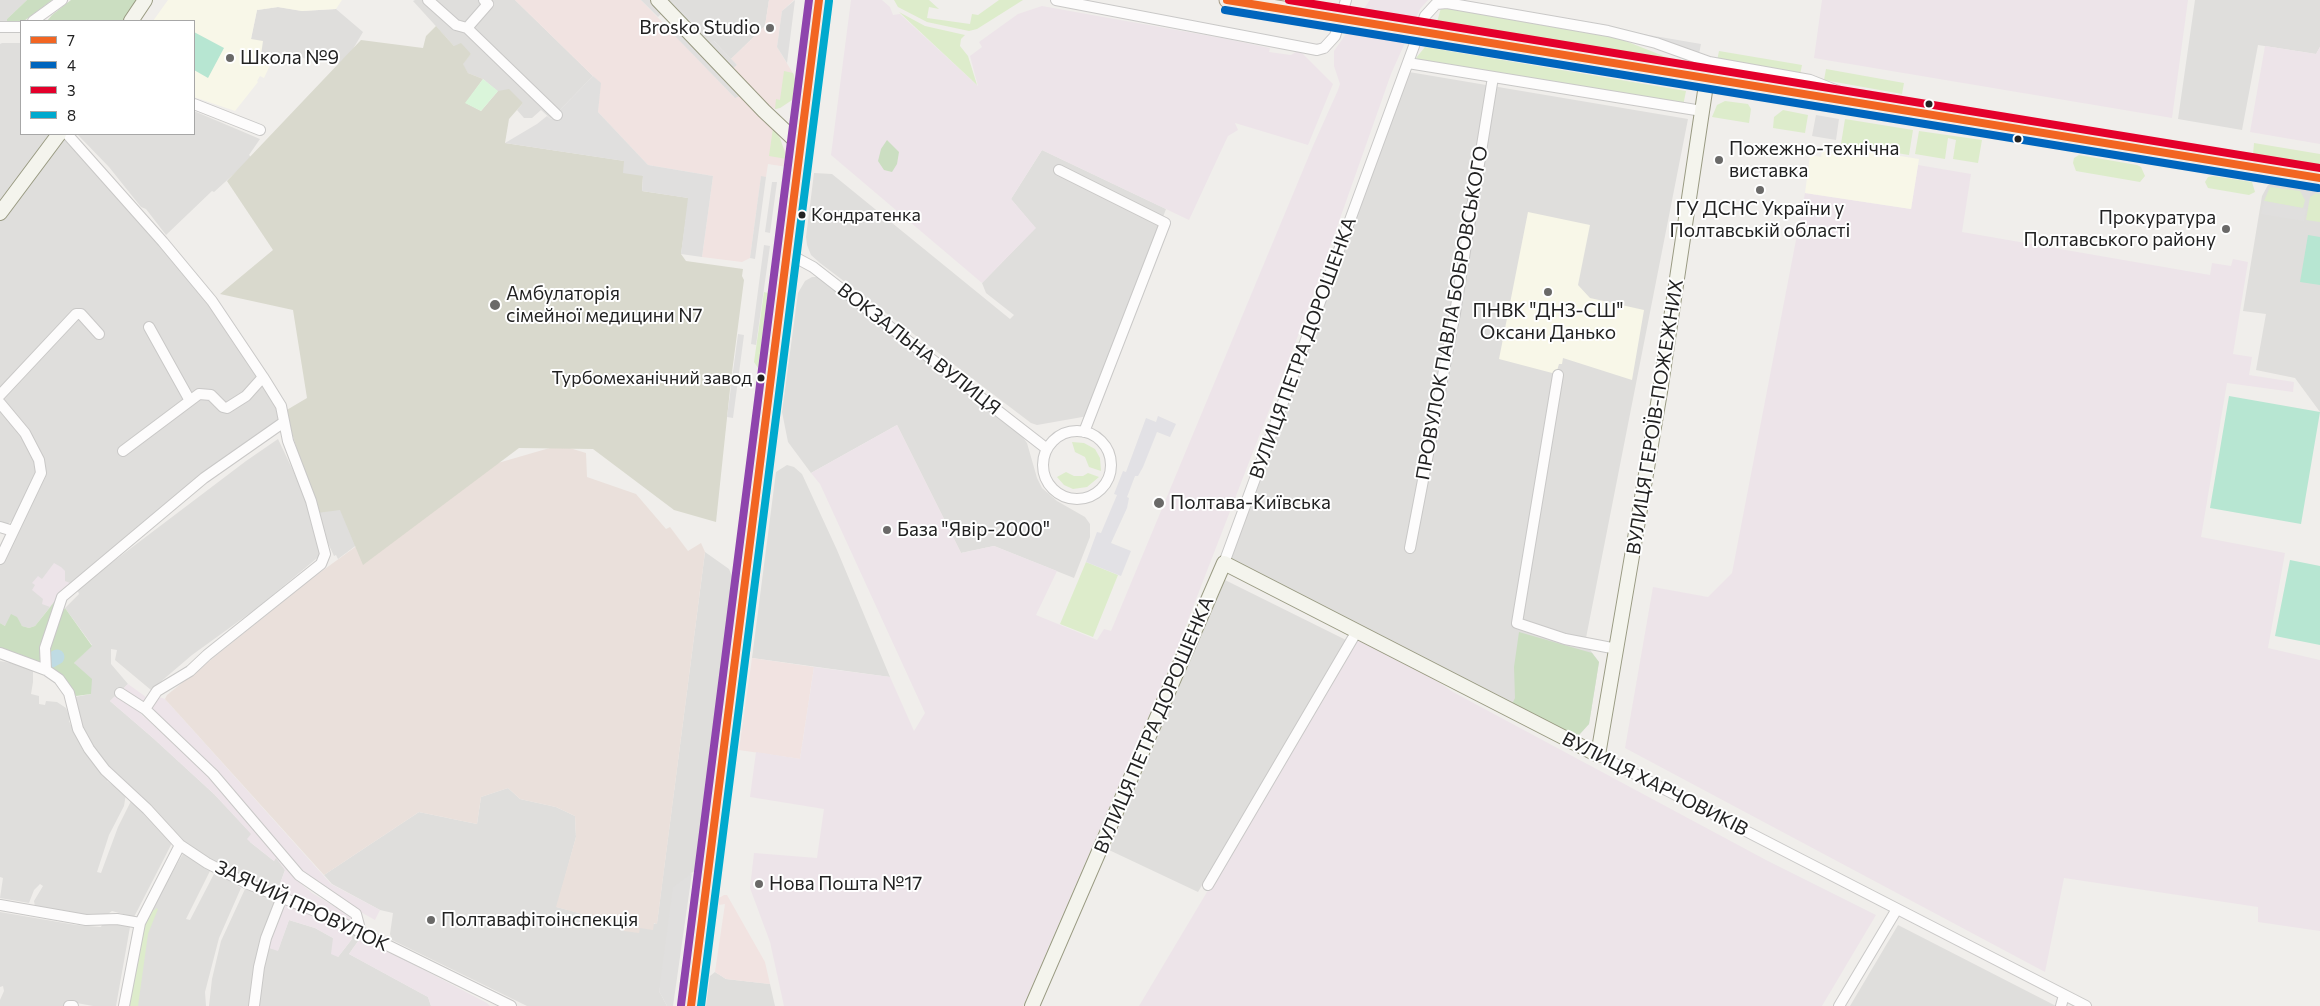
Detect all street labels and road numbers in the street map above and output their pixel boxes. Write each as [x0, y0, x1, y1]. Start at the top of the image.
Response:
street label: ПРОВУЛОК ПАВЛА БОБРОВСЬКОГО [1411, 144, 1493, 482]
street label: ВУЛИЦЯ ПЕТРА ДОРОШЕНКА [1245, 214, 1361, 482]
street label: ВОКЗАЛЬНА ВУЛИЦЯ [833, 278, 1005, 420]
street label: ВУЛИЦЯ ГЕРОЇВ-ПОЖЕЖНИХ [1622, 278, 1688, 556]
street label: ВУЛИЦЯ ПЕТРА ДОРОШЕНКА [1089, 593, 1219, 857]
street label: ВУЛИЦЯ ХАРЧОВИКІВ [1558, 727, 1752, 841]
street label: ЗАЯЧИЙ ПРОВУЛОК [212, 856, 392, 956]

